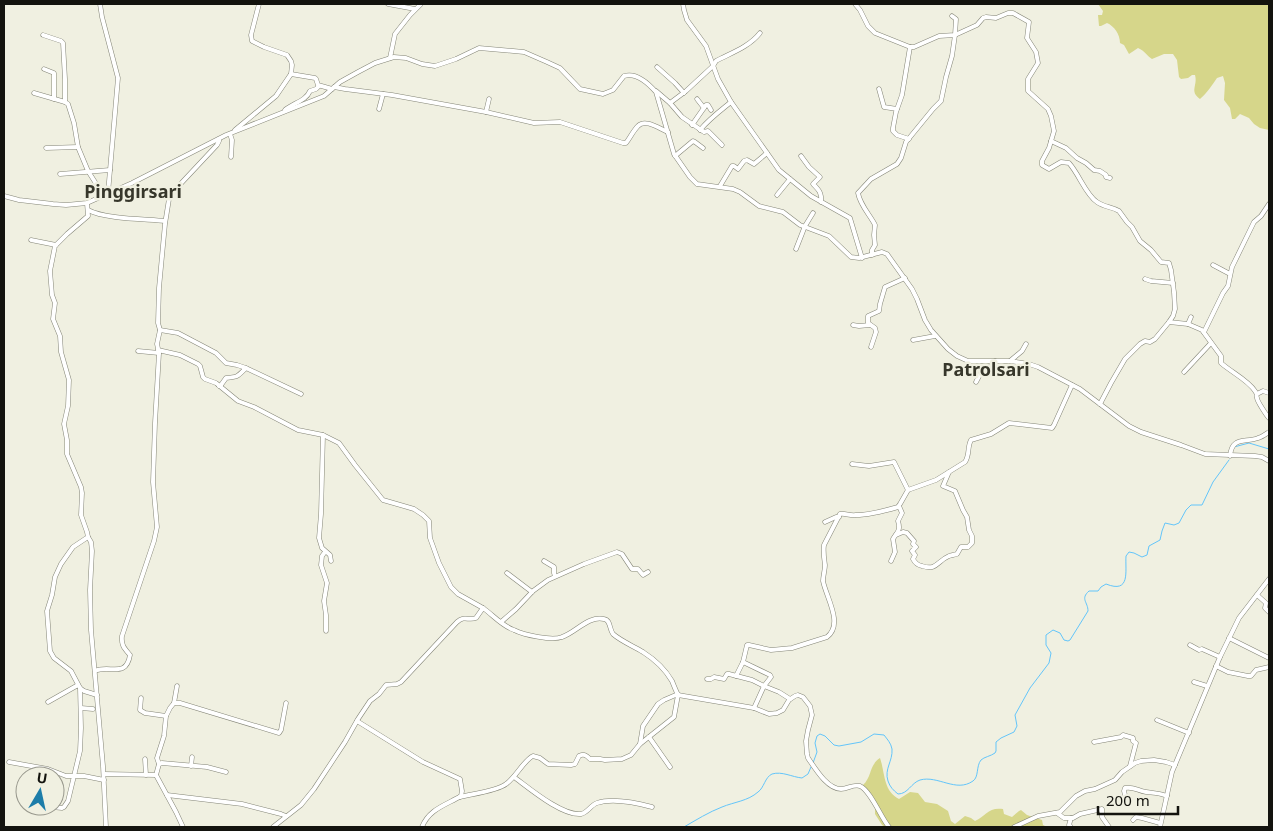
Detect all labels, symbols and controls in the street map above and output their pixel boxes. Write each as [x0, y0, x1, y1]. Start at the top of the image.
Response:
district label: Pinggirsari [84, 179, 182, 203]
district label: Patrolsari [942, 357, 1030, 381]
north arrow [15, 766, 65, 816]
text: U [35, 767, 49, 788]
scale bar [1098, 784, 1178, 816]
text: 200 m [1106, 790, 1150, 810]

